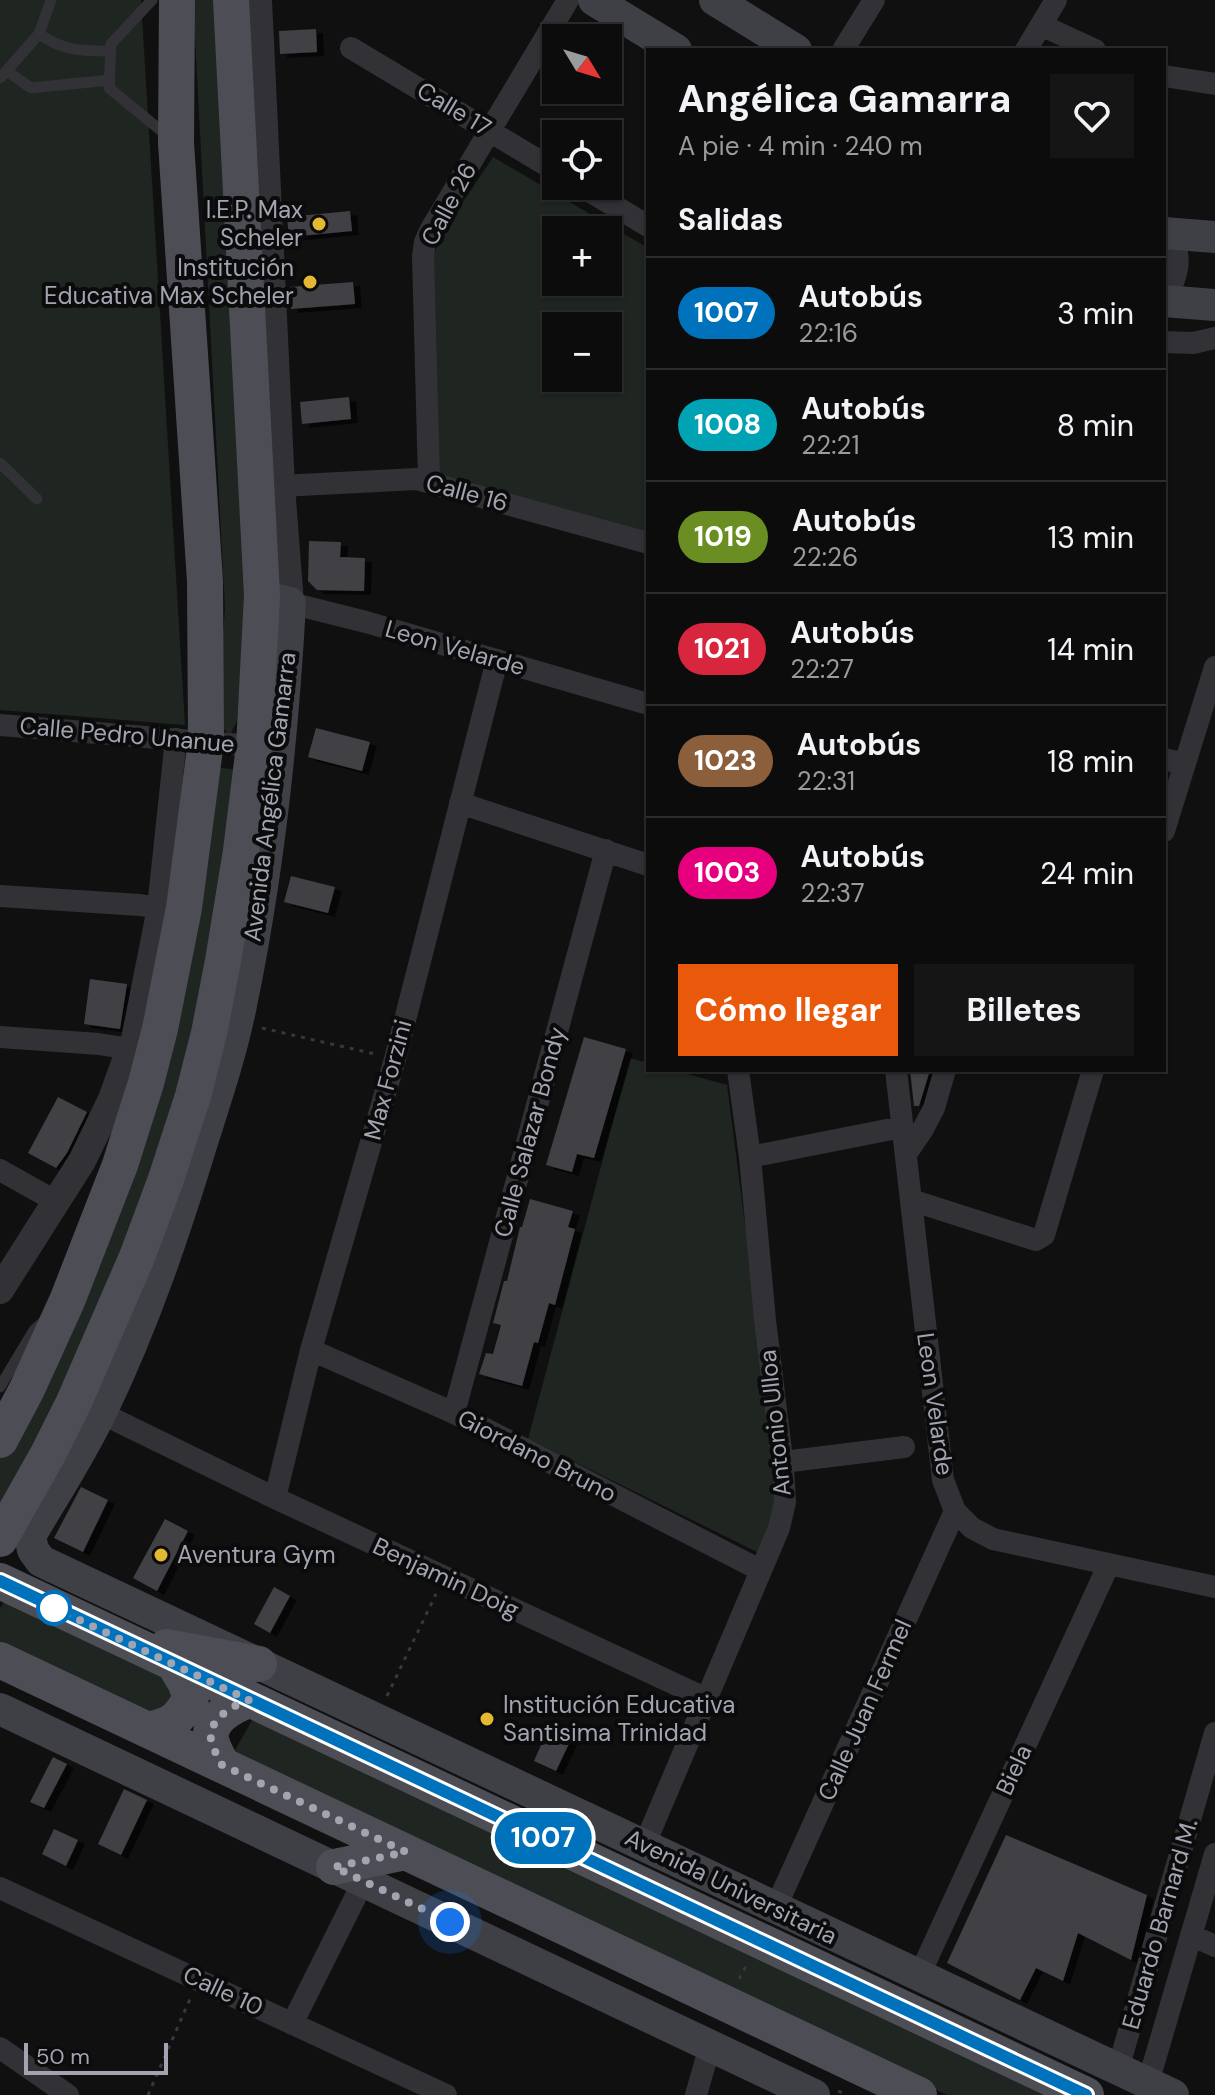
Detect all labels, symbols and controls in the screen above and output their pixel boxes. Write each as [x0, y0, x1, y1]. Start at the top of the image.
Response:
north arrow [542, 24, 622, 104]
map controls [542, 24, 622, 392]
street label: Calle 17 [411, 74, 497, 143]
text: Angélica Gamarra [678, 74, 1011, 124]
button: heart [1050, 74, 1134, 158]
button: locate [542, 120, 622, 200]
text: A pie · 4 min · 240 m [678, 129, 923, 163]
street label: Calle 26 [414, 157, 483, 251]
place label: I.E.P. Max Scheler [206, 194, 303, 253]
text: Salidas [678, 200, 783, 239]
marker: I.E.P. Max Scheler [310, 215, 328, 233]
button: + [542, 216, 622, 296]
place label: Institución Educativa Max Scheler [44, 252, 294, 311]
marker: Institución Educativa Max Scheler [301, 273, 319, 291]
text: Autobús [799, 277, 923, 316]
text: 1007 [694, 294, 759, 331]
text: 3 min [1057, 294, 1134, 333]
button: − [542, 312, 622, 392]
text: 22:16 [799, 316, 858, 350]
text: Autobús [801, 389, 926, 428]
text: 1008 [694, 406, 761, 443]
text: 8 min [1057, 406, 1134, 445]
text: 22:21 [801, 428, 860, 462]
street label: Calle 16 [423, 467, 511, 518]
text: Autobús [792, 501, 916, 540]
text: 1019 [694, 518, 752, 555]
text: 13 min [1048, 518, 1134, 557]
text: 22:26 [792, 540, 858, 574]
street label: Leon Velarde [382, 613, 529, 682]
text: Autobús [790, 613, 915, 652]
text: 1021 [694, 630, 750, 667]
text: 14 min [1047, 630, 1134, 669]
street label: Avenida Angélica Gamarra [236, 650, 303, 943]
text: 22:27 [790, 652, 854, 686]
street label: Calle Pedro Unanue [18, 710, 236, 759]
text: Autobús [797, 725, 921, 764]
text: 1023 [694, 742, 757, 779]
text: 18 min [1047, 742, 1134, 781]
text: 22:31 [797, 764, 855, 798]
text: Autobús [801, 837, 925, 876]
text: 1003 [694, 854, 761, 891]
text: 24 min [1040, 854, 1134, 893]
text: 22:37 [801, 876, 865, 910]
button: Cómo llegar [678, 964, 898, 1056]
button: Billetes [914, 964, 1134, 1056]
street label: Max Forzini [357, 1016, 418, 1143]
street label: Calle Salazar Bondy [487, 1023, 573, 1240]
street label: Leon Velarde [910, 1331, 961, 1477]
street label: Antonio Ulloa [751, 1348, 798, 1498]
street label: Giordano Bruno [453, 1402, 622, 1509]
street label: Benjamin Doig [368, 1530, 524, 1625]
place label: Aventura Gym [177, 1539, 336, 1570]
marker: Aventura Gym [152, 1546, 170, 1564]
unlabelled marker [37, 1591, 71, 1625]
street label: Calle Juan Fermel [811, 1614, 918, 1805]
place label: Institución Educativa Santisima Trinidad [503, 1689, 735, 1748]
marker: Institución Educativa Santisima Trinidad [478, 1710, 496, 1728]
street label: Biela [988, 1740, 1039, 1800]
line badge: 1007 [487, 1812, 599, 1864]
street label: Eduardo Barnard M. [1115, 1815, 1204, 2033]
text: 1007 [511, 1819, 575, 1856]
street label: Avenida Universitaria [620, 1822, 842, 1951]
your location [430, 1902, 470, 1942]
street label: Calle 10 [178, 1959, 268, 2023]
scale bar [24, 2039, 168, 2075]
text: 50 m [36, 2042, 90, 2071]

